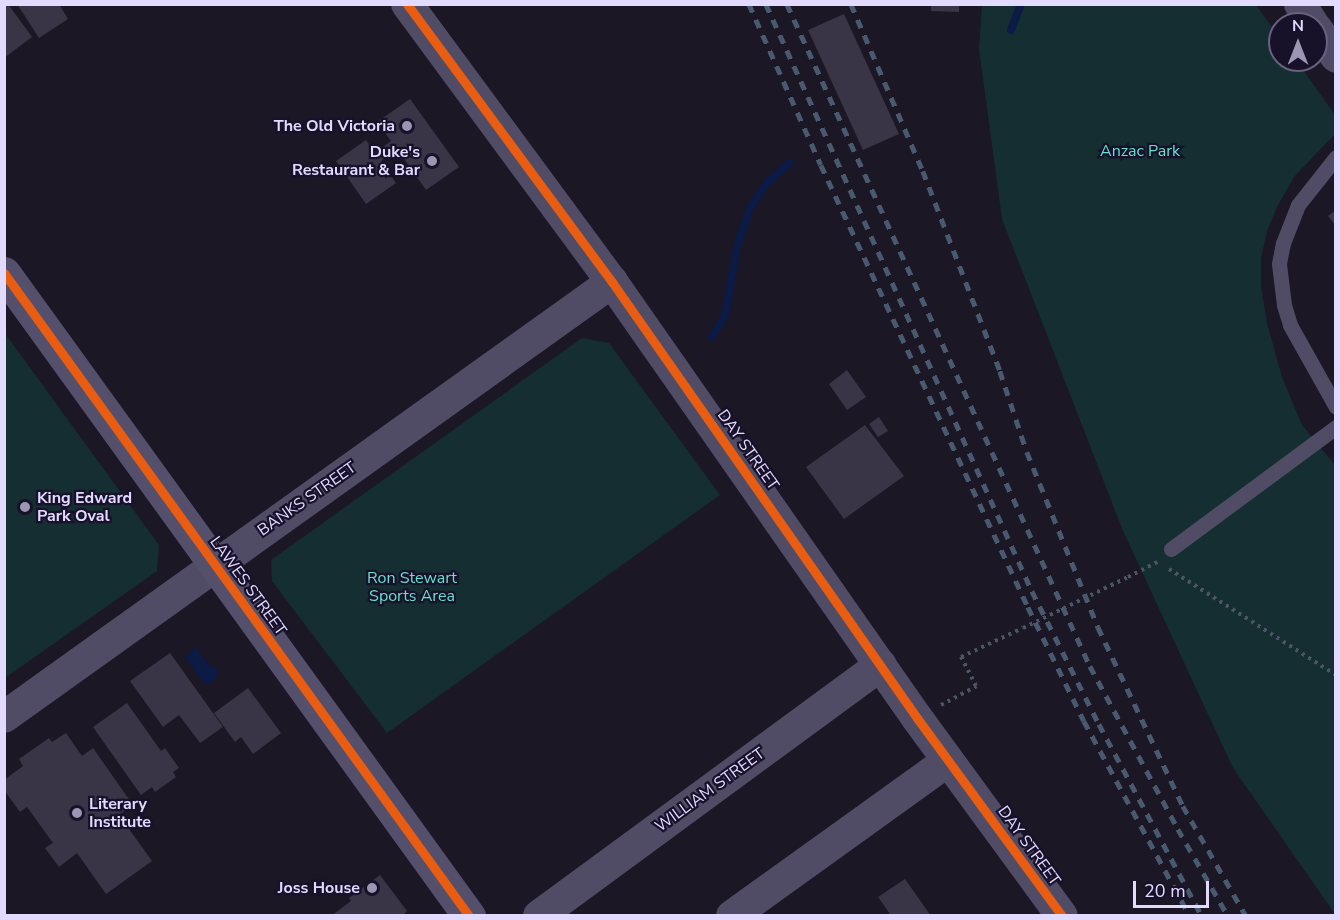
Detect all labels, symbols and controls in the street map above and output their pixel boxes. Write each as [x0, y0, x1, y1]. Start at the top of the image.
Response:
north arrow [1268, 12, 1328, 72]
text: N [1292, 15, 1304, 37]
place label: The Old Victoria [274, 116, 395, 136]
marker: The Old Victoria [400, 119, 414, 133]
park label: Anzac Park [1100, 141, 1180, 161]
place label: Duke's Restaurant & Bar [292, 142, 420, 180]
marker: Duke's Restaurant & Bar [425, 154, 439, 168]
street label: DAY STREET [713, 406, 783, 494]
street label: BANKS STREET [254, 458, 360, 540]
place label: King Edward Park Oval [37, 488, 132, 526]
marker: King Edward Park Oval [18, 500, 32, 514]
street label: LAWES STREET [206, 533, 290, 639]
park label: Ron Stewart Sports Area [367, 568, 457, 606]
street label: WILLIAM STREET [652, 744, 768, 836]
place label: Literary Institute [89, 794, 151, 832]
street label: DAY STREET [994, 802, 1064, 890]
marker: Literary Institute [70, 806, 84, 820]
scale bar [1136, 869, 1212, 907]
place label: Joss House [278, 878, 360, 898]
text: 20 m [1144, 879, 1186, 903]
marker: Joss House [365, 881, 379, 895]

